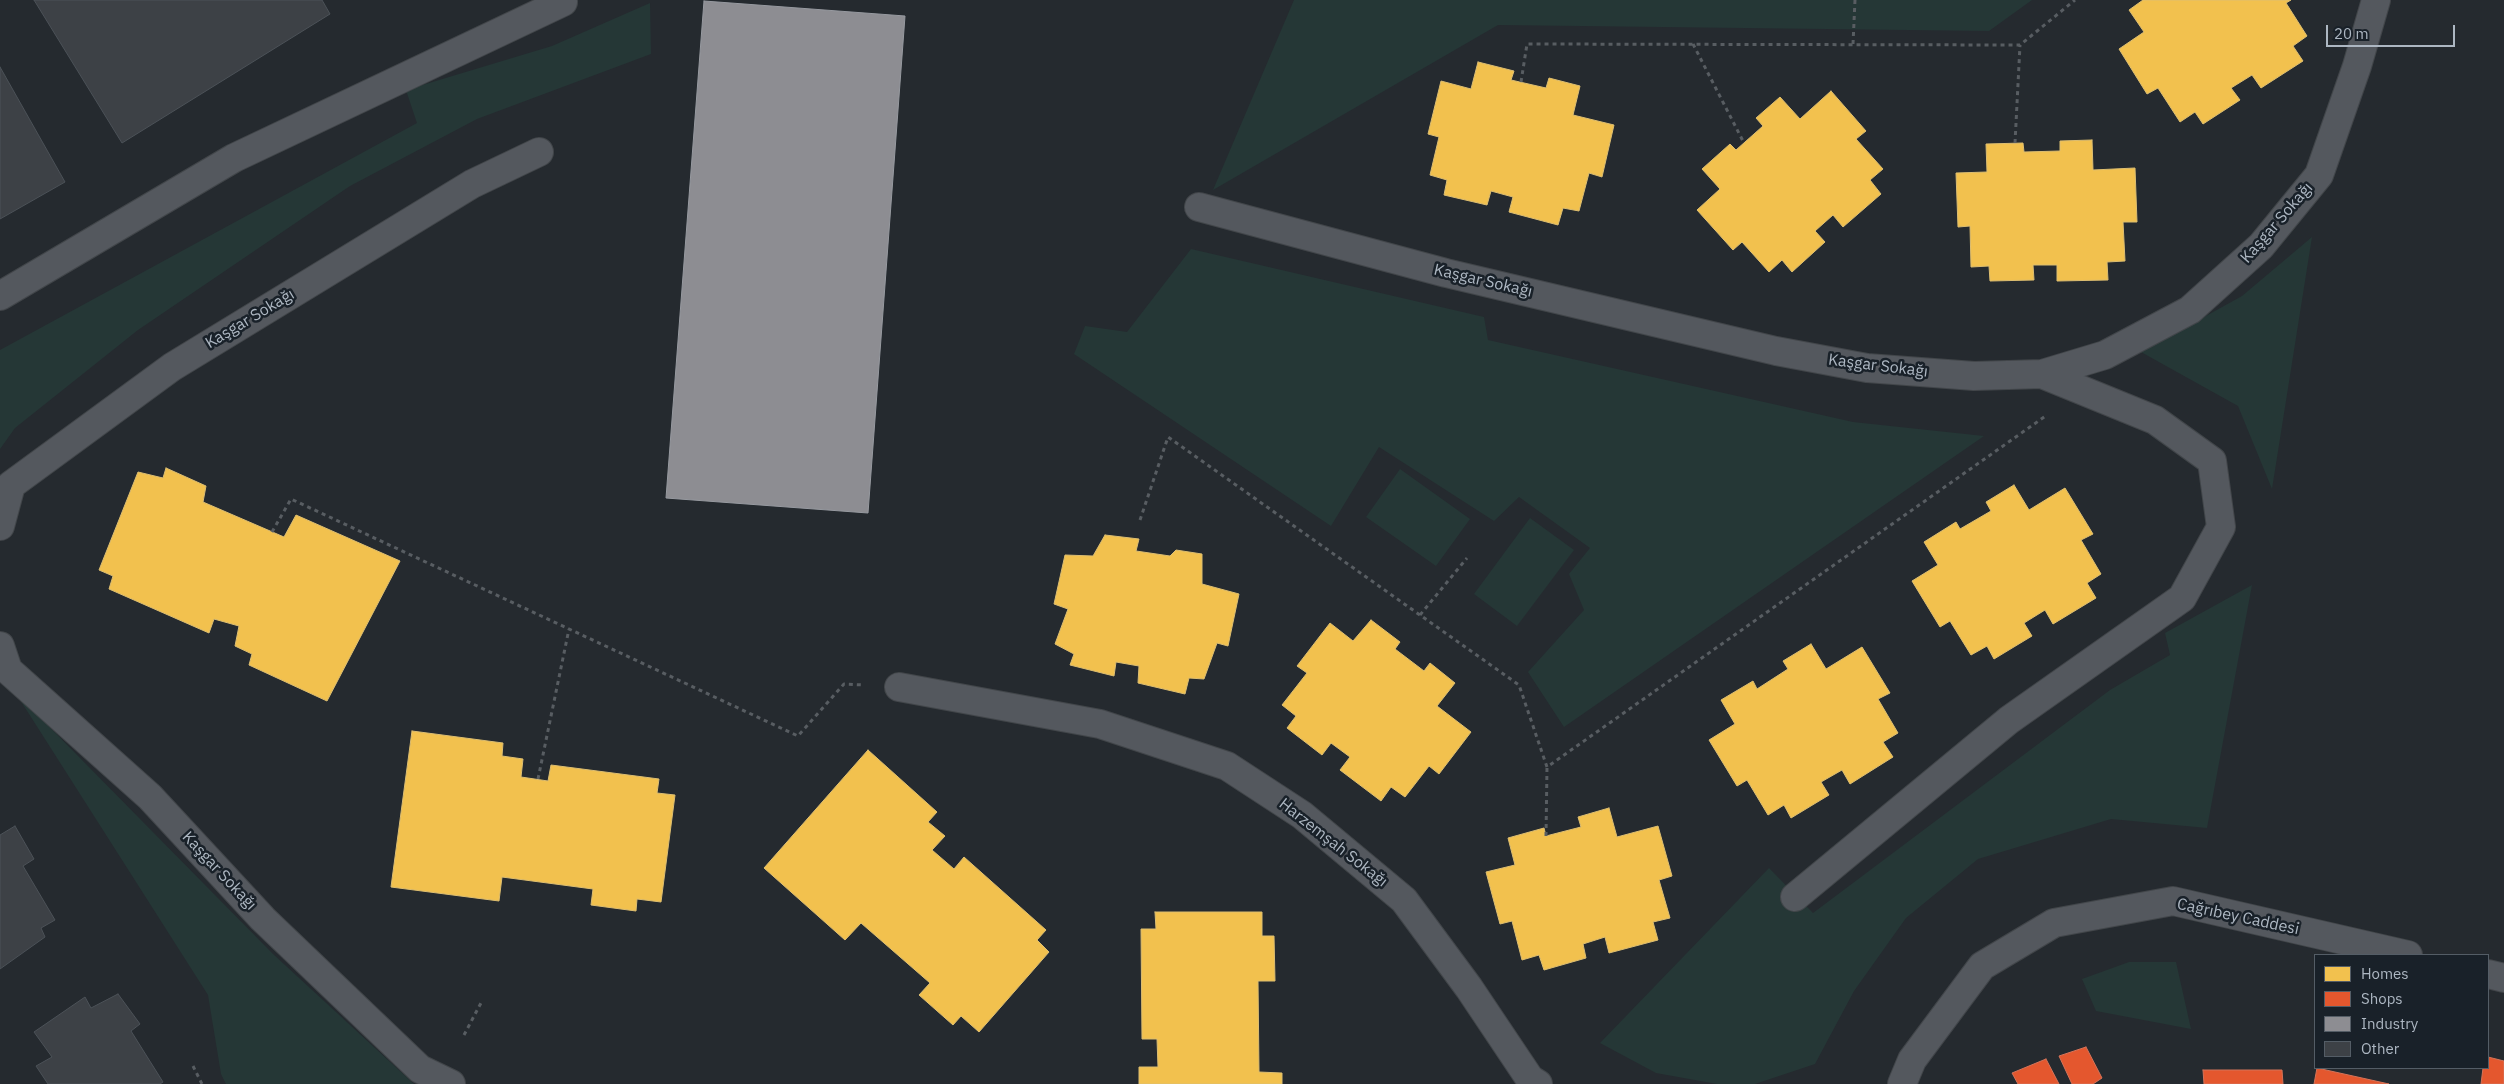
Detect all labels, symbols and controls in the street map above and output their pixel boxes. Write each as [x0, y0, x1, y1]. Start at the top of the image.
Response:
scale bar [2329, 15, 2458, 47]
text: 20 m [2334, 24, 2369, 43]
street label: Kaşgar Sokağı [2237, 179, 2317, 267]
street label: Kaşgar Sokağı [1432, 260, 1534, 302]
street label: Kaşgar Sokağı [202, 285, 298, 353]
street label: Kaşgar Sokağı [1827, 350, 1929, 382]
street label: Harzemşah Sokağı [1275, 795, 1391, 891]
street label: Kaşgar Sokağı [178, 828, 260, 914]
street label: Cağrıbey Caddesi [2175, 895, 2301, 939]
legend [2314, 954, 2489, 1069]
text: Homes [2361, 964, 2409, 983]
text: Shops [2361, 989, 2403, 1008]
text: Industry [2361, 1014, 2418, 1033]
text: Other [2361, 1039, 2399, 1058]

